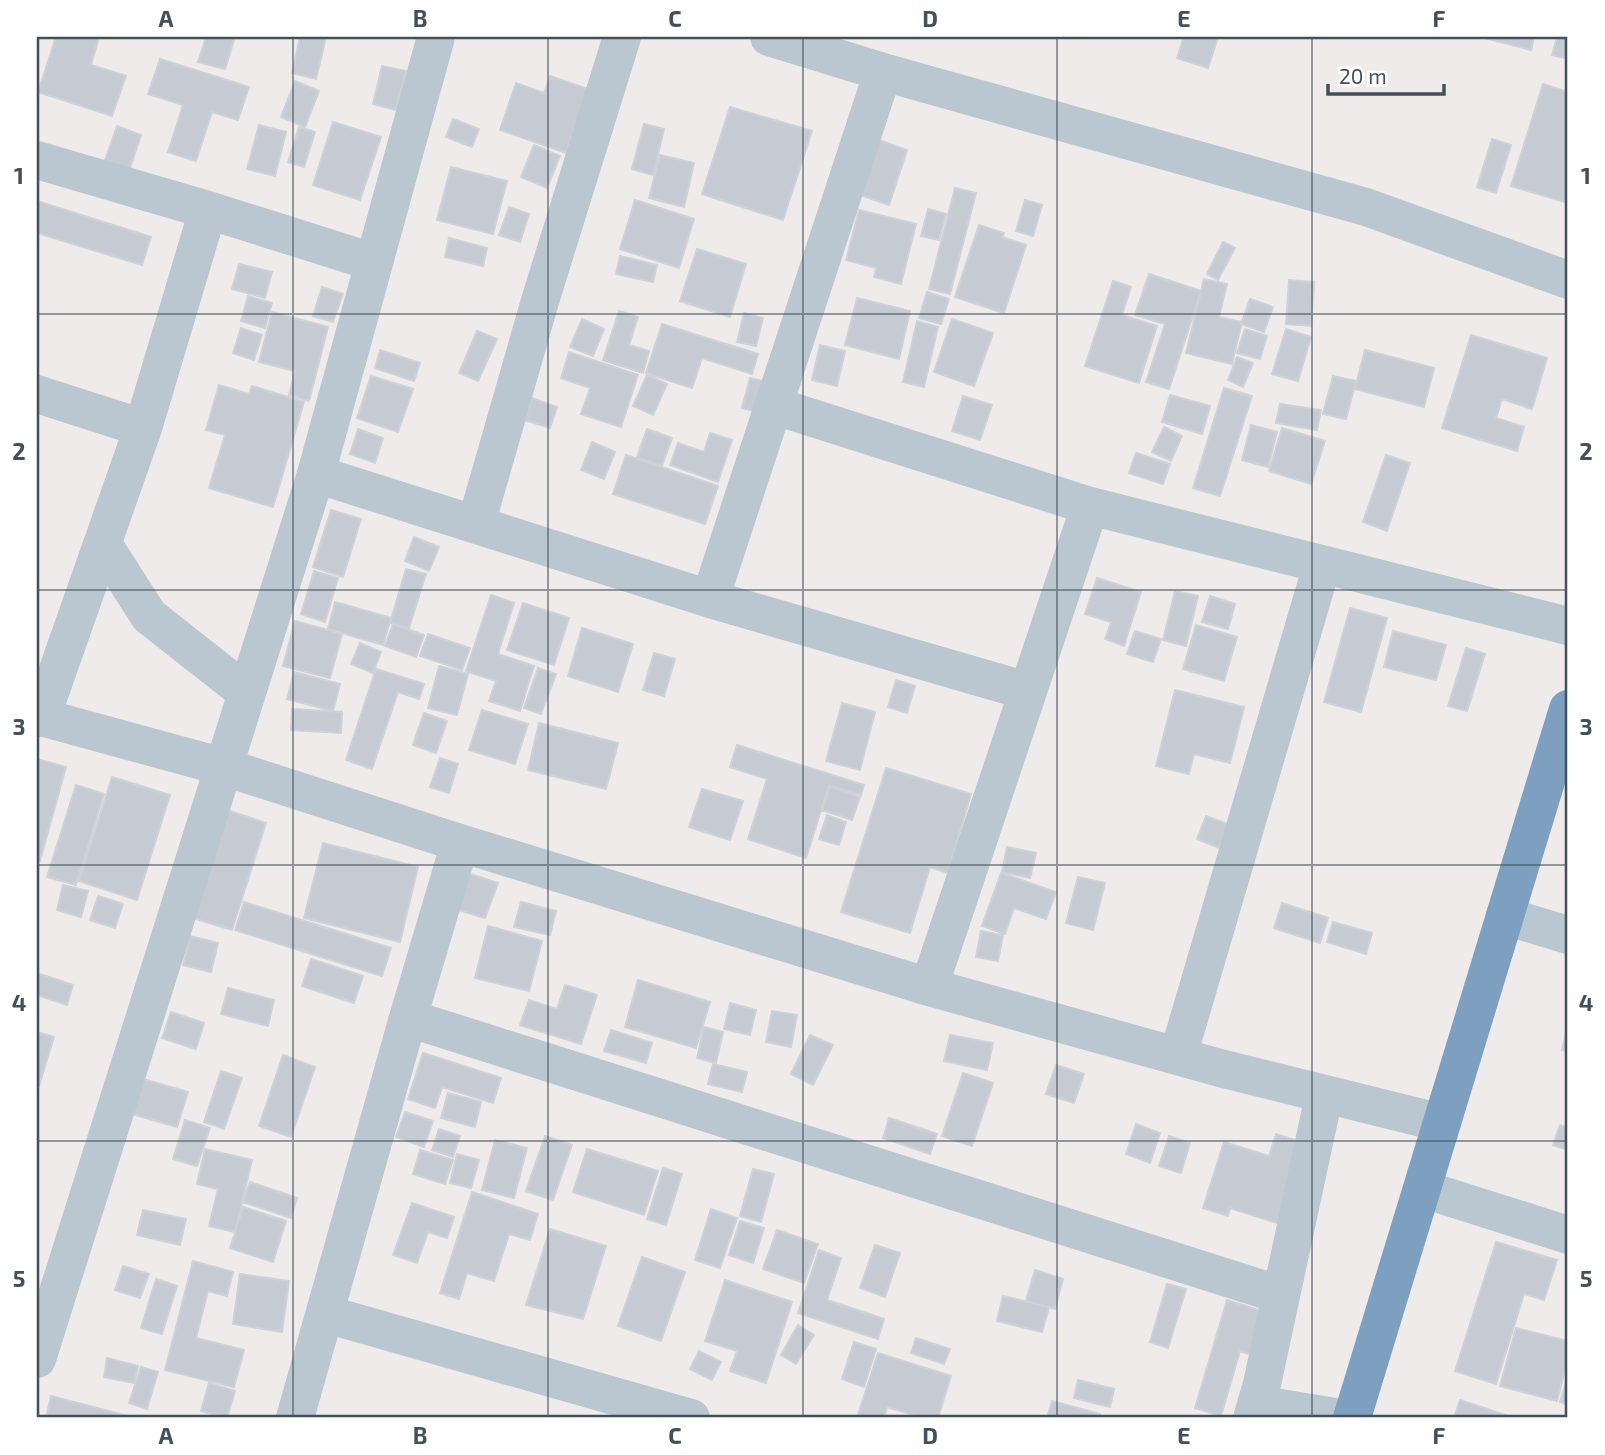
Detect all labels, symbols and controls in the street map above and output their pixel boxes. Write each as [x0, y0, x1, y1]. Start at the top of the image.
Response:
text: A [158, 4, 174, 32]
text: B [413, 4, 427, 32]
text: C [668, 4, 682, 32]
text: D [922, 4, 938, 32]
text: E [1177, 4, 1191, 32]
text: F [1433, 4, 1446, 32]
scale bar [1328, 52, 1444, 96]
text: 20 m [1339, 63, 1387, 88]
text: 1 [14, 161, 24, 189]
text: 1 [1581, 161, 1591, 189]
text: 2 [12, 437, 26, 465]
text: 2 [1579, 437, 1593, 465]
text: 3 [12, 712, 26, 740]
text: 3 [1579, 712, 1593, 740]
text: 4 [12, 988, 26, 1016]
text: 4 [1579, 988, 1593, 1016]
text: 5 [13, 1264, 25, 1292]
text: 5 [1580, 1264, 1592, 1292]
text: A [158, 1421, 174, 1449]
text: B [413, 1421, 427, 1449]
text: C [668, 1421, 682, 1449]
text: D [922, 1421, 938, 1449]
text: E [1177, 1421, 1191, 1449]
text: F [1433, 1421, 1446, 1449]

